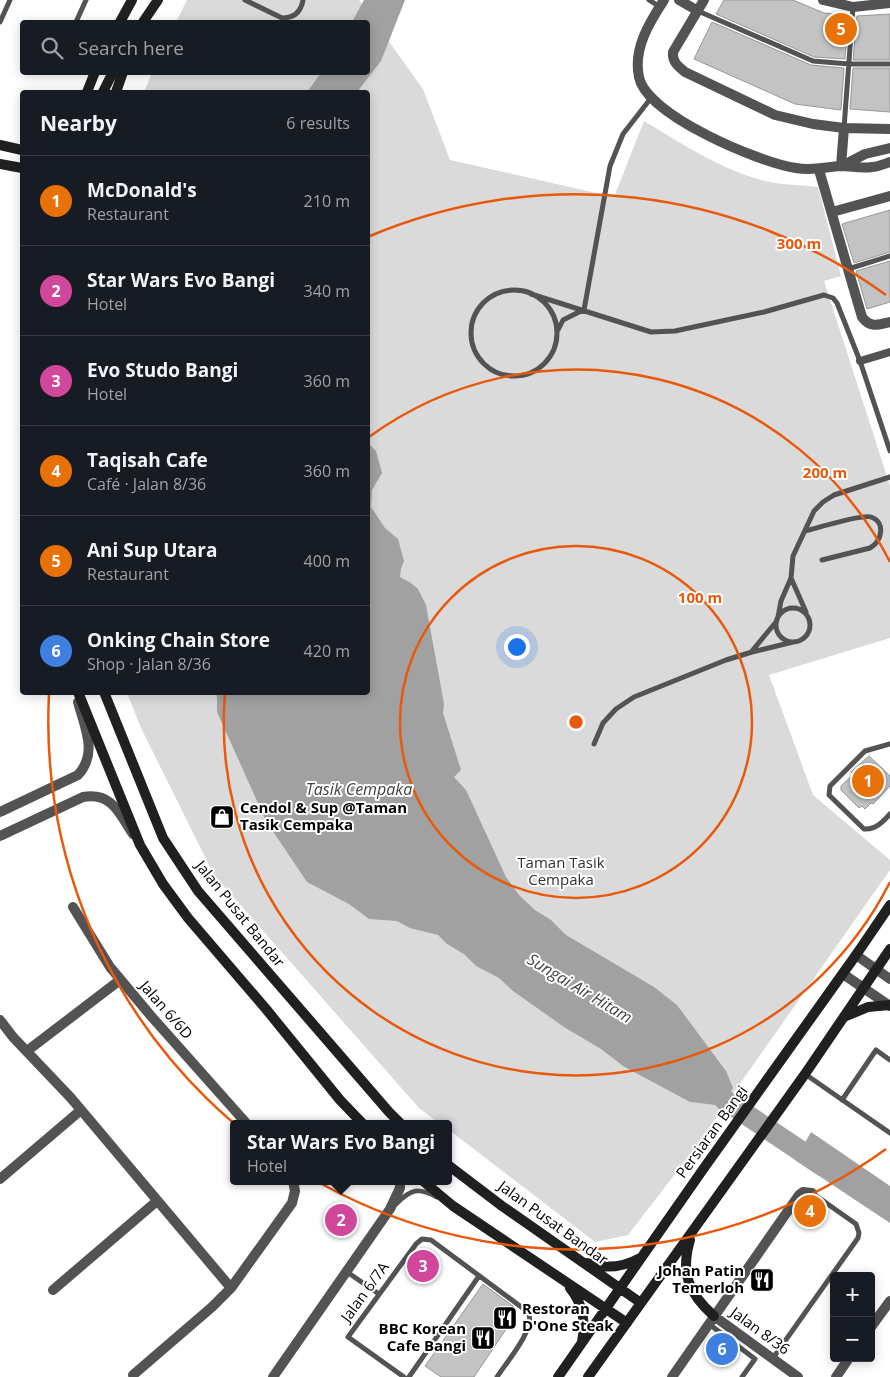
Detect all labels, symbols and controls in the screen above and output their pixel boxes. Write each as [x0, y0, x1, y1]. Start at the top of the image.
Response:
pin: 5 [825, 10, 857, 48]
search box [20, 20, 370, 75]
icon: search [38, 34, 66, 62]
text: Search here [78, 35, 184, 61]
text: Nearby [40, 109, 117, 137]
text: 6 results [286, 112, 350, 134]
text: McDonald's [87, 177, 197, 203]
text: 1 [51, 190, 61, 212]
text: 210 m [304, 190, 350, 212]
text: Restaurant [87, 203, 169, 225]
text: 300 m [777, 233, 821, 253]
text: Star Wars Evo Bangi [87, 267, 275, 293]
text: 2 [51, 280, 61, 302]
text: 340 m [304, 280, 350, 302]
text: Hotel [87, 293, 127, 315]
text: Evo Studo Bangi [87, 357, 238, 383]
text: 3 [51, 370, 61, 392]
text: 360 m [304, 370, 350, 392]
text: Hotel [87, 383, 127, 405]
text: Taqisah Cafe [87, 447, 208, 473]
text: 4 [51, 460, 61, 482]
text: 360 m [304, 460, 350, 482]
text: 200 m [803, 462, 847, 482]
text: Café · Jalan 8/36 [87, 473, 206, 495]
text: Ani Sup Utara [87, 537, 217, 563]
text: 5 [51, 550, 61, 572]
text: 400 m [304, 550, 350, 572]
text: Restaurant [87, 563, 169, 585]
text: 100 m [678, 587, 722, 607]
text: Onking Chain Store [87, 627, 270, 653]
your location [504, 634, 530, 660]
text: 6 [51, 640, 61, 662]
text: 420 m [304, 640, 350, 662]
text: Shop · Jalan 8/36 [87, 653, 211, 675]
centre of rings [567, 713, 585, 731]
pin: 1 [852, 762, 884, 800]
water label: Tasik Cempaka [306, 778, 412, 800]
place label: Cendol & Sup @Taman Tasik Cempaka [240, 797, 407, 834]
shop icon: Cendol & Sup @Taman Tasik Cempaka [209, 804, 235, 830]
park label: Taman Tasik Cempaka [517, 852, 605, 889]
street label: Jalan Pusat Bandar [190, 854, 290, 971]
water label: Sungai Air Hitam [523, 948, 637, 1028]
street label: Jalan 6/6D [135, 974, 198, 1043]
street label: Persiaran Bangi [671, 1081, 751, 1182]
popup [230, 1120, 452, 1185]
text: Star Wars Evo Bangi [247, 1129, 435, 1155]
text: Hotel [247, 1155, 287, 1177]
street label: Jalan Pusat Bandar [493, 1174, 613, 1269]
pin: 4 [794, 1192, 826, 1230]
pin: 2 [325, 1201, 357, 1239]
pin: 3 [407, 1247, 439, 1285]
street label: Jalan 6/7A [334, 1257, 393, 1327]
place label: Johan Patin Temerloh [656, 1260, 744, 1297]
restaurant icon: Johan Patin Temerloh [749, 1267, 775, 1293]
map controls [830, 1272, 875, 1362]
button: + [830, 1272, 875, 1317]
place label: Restoran D'One Steak [522, 1298, 614, 1335]
street label: Jalan 8/36 [725, 1301, 794, 1359]
restaurant icon: Restoran D'One Steak [492, 1305, 518, 1331]
button: − [830, 1317, 875, 1362]
place label: BBC Korean Cafe Bangi [379, 1318, 466, 1355]
restaurant icon: BBC Korean Cafe Bangi [470, 1325, 496, 1351]
pin: 6 [706, 1330, 738, 1368]

